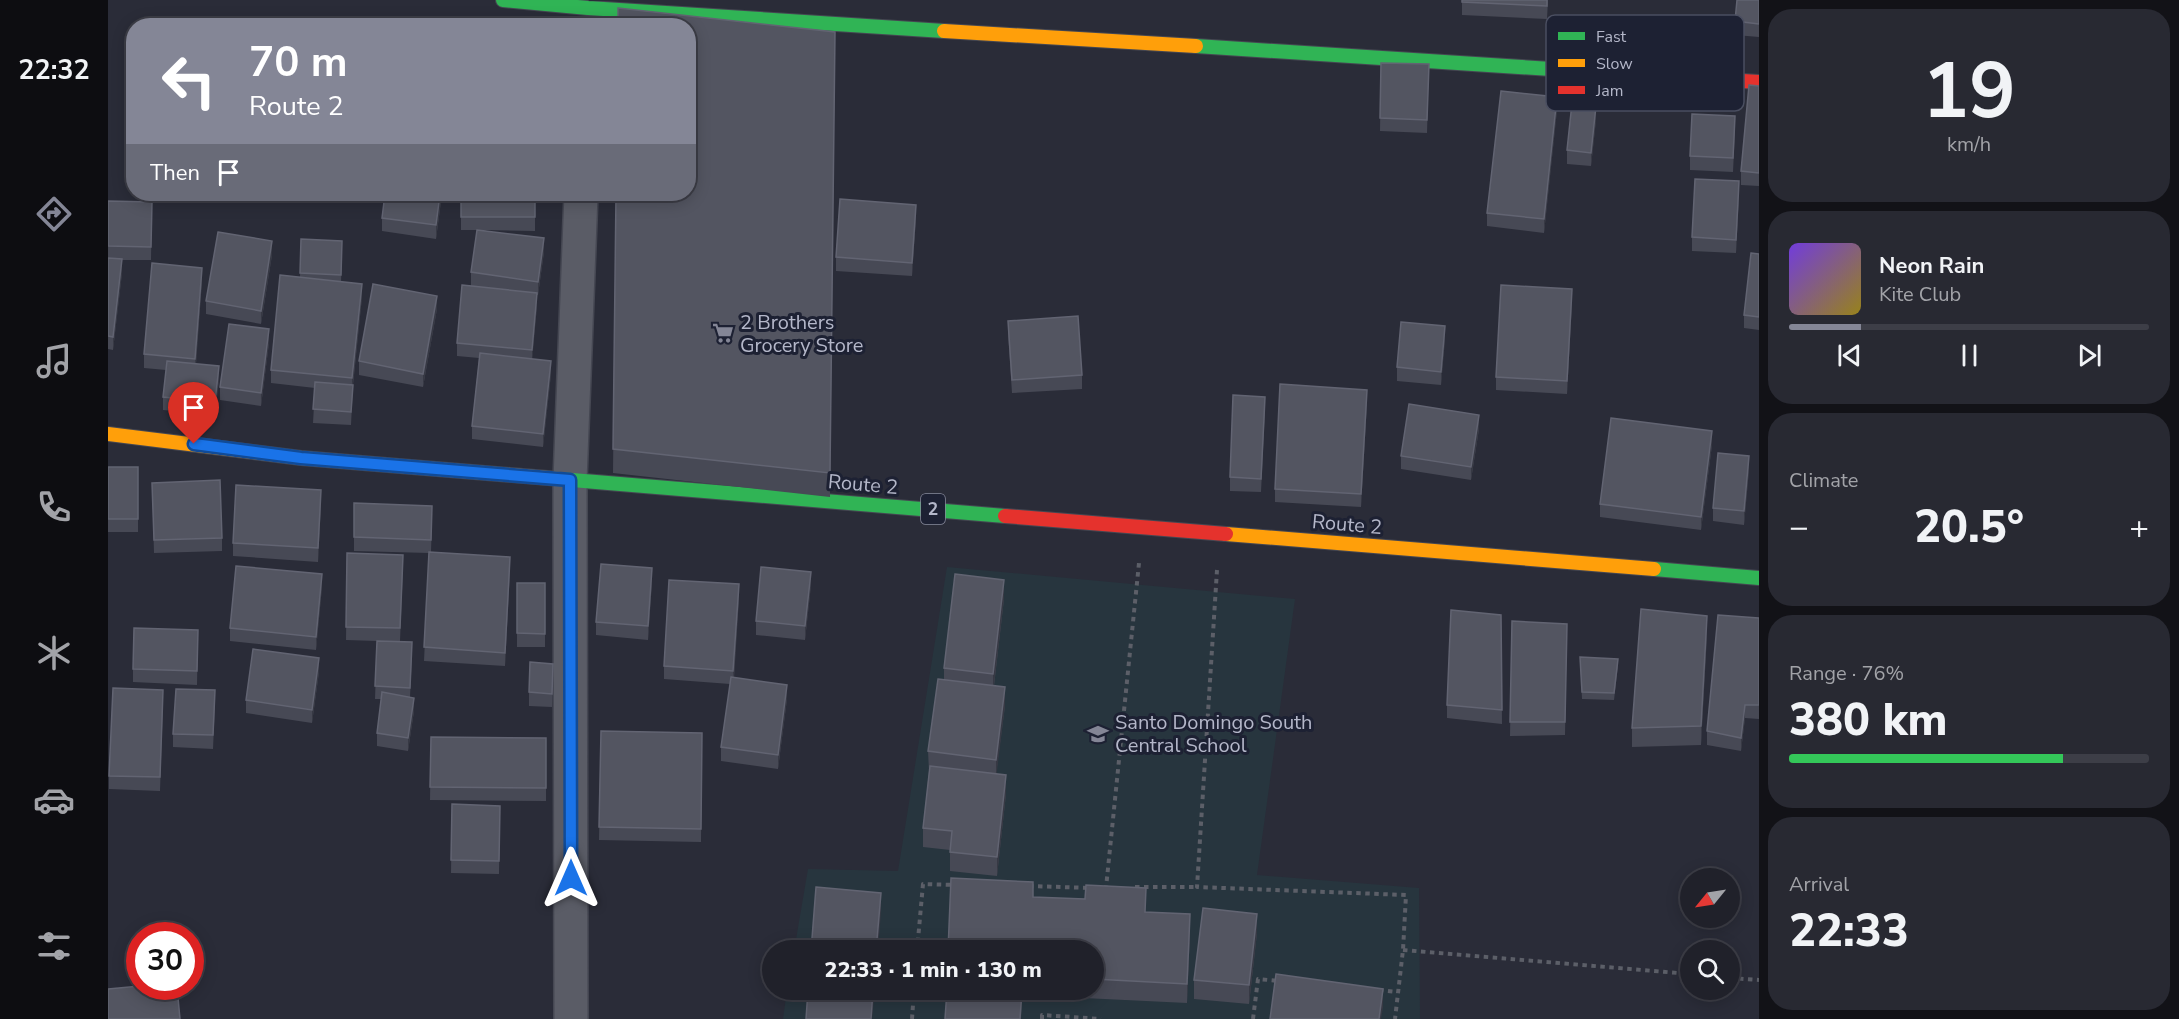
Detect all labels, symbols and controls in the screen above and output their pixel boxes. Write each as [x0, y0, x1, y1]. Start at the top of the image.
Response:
legend [1546, 15, 1744, 111]
text: Fast [1596, 26, 1627, 48]
text: 70 m [249, 34, 348, 91]
text: 19 [1922, 38, 2016, 145]
icon: left [150, 42, 228, 120]
text: 22:32 [18, 52, 90, 89]
text: Slow [1596, 53, 1633, 75]
text: Jam [1595, 80, 1623, 102]
text: Route 2 [249, 88, 344, 125]
text: km/h [1947, 131, 1991, 158]
icon: arrive [212, 156, 245, 189]
text: Then [150, 158, 200, 188]
icon: directions [33, 193, 75, 235]
text: Neon Rain [1879, 251, 1984, 281]
text: Kite Club [1879, 281, 1961, 308]
place label: 2 Brothers Grocery Store [740, 309, 864, 359]
supermarket icon: 2 Brothers Grocery Store [711, 321, 735, 345]
icon: previous [1833, 339, 1866, 372]
icon: pause [1953, 339, 1986, 372]
icon: next [2073, 339, 2106, 372]
icon: music [33, 340, 75, 382]
pin [168, 382, 219, 444]
icon: arrive [177, 391, 210, 424]
text: Climate [1789, 467, 1858, 494]
street label: Route 2 [827, 468, 899, 501]
icon: phone [33, 486, 75, 528]
road number: 2 [921, 494, 945, 524]
text: 20.5° [1914, 497, 2024, 558]
text: − [1789, 505, 1809, 550]
text: + [2129, 505, 2149, 550]
street label: Route 2 [1311, 508, 1383, 541]
icon: climate [33, 632, 75, 674]
text: Range · 76% [1789, 660, 1904, 687]
text: 380 km [1789, 690, 1948, 751]
place label: Santo Domingo South Central School [1115, 709, 1312, 759]
school or university icon: Santo Domingo South Central School [1086, 722, 1110, 746]
icon: car [33, 779, 75, 821]
position arrow [539, 846, 603, 910]
north arrow [1680, 868, 1740, 928]
map controls [1680, 868, 1740, 1000]
text: Arrival [1789, 871, 1849, 898]
text: 22:33 [1789, 901, 1909, 962]
speed limit sign: 30 [126, 922, 204, 1000]
icon: filters [33, 925, 75, 967]
button: search [1680, 940, 1740, 1000]
text: 22:33 · 1 min · 130 m [824, 955, 1042, 985]

